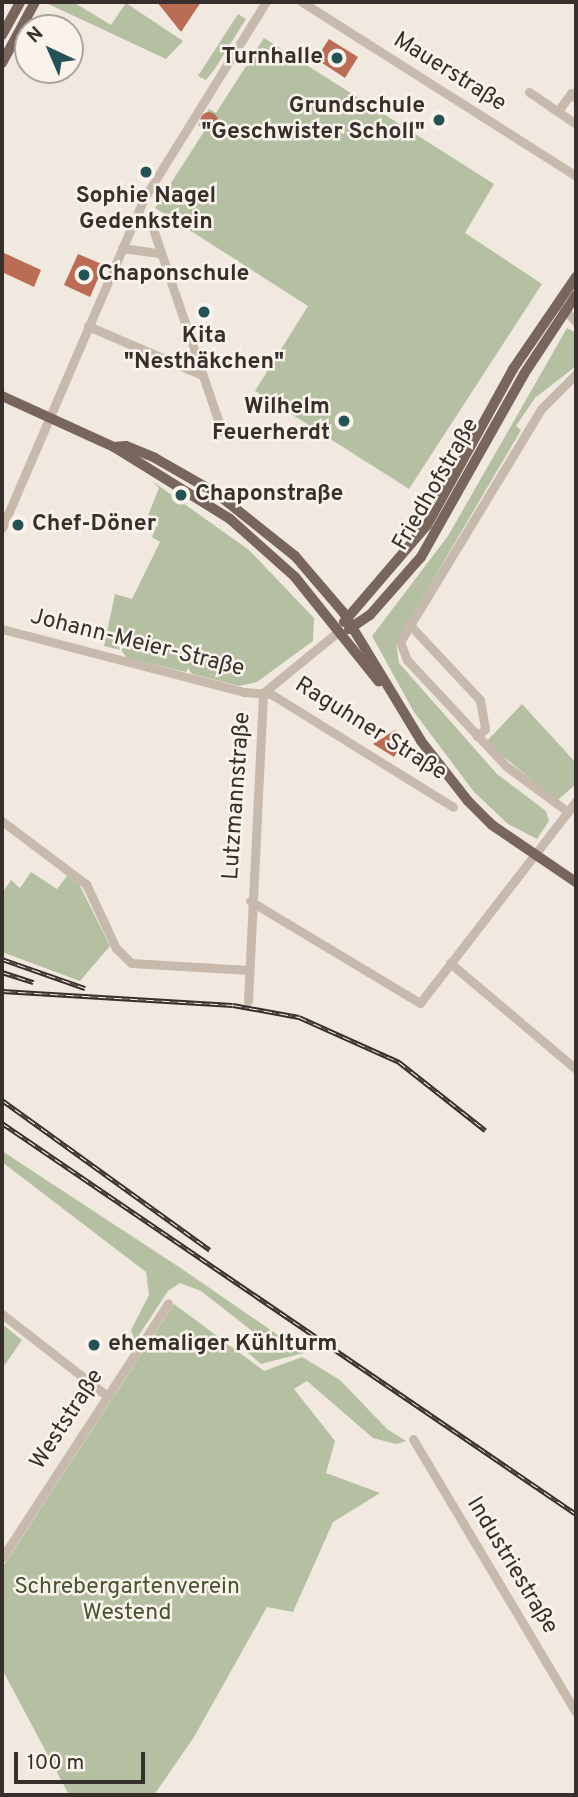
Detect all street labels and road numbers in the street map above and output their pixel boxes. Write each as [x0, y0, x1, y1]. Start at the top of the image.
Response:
street label: Mauerstraße [387, 27, 511, 119]
street label: Friedhofstraße [388, 414, 486, 556]
street label: Johann-Meier-Straße [27, 604, 247, 684]
street label: Raguhner Straße [289, 672, 451, 788]
street label: Lutzmannstraße [218, 711, 258, 881]
street label: Weststraße [25, 1365, 111, 1475]
street label: Industriestraße [459, 1493, 563, 1639]

